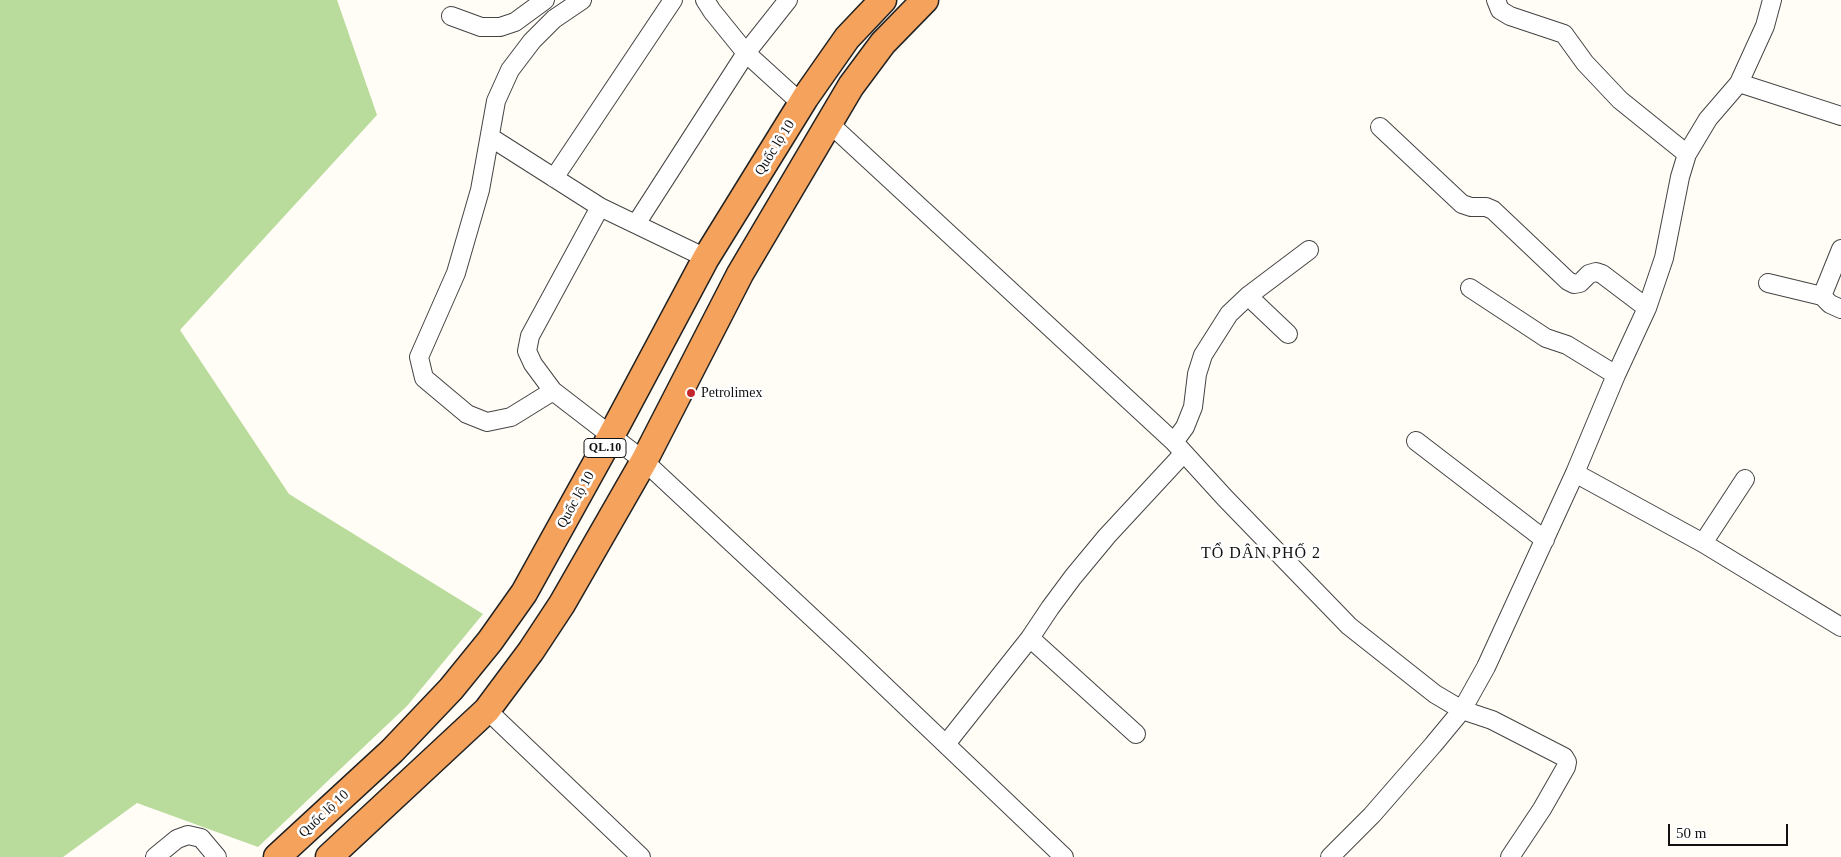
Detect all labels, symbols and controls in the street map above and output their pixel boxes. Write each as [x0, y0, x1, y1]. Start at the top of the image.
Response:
street label: Quốc lộ 10 [751, 117, 799, 179]
place label: Petrolimex [701, 385, 762, 401]
marker: Petrolimex [685, 387, 697, 399]
road number: QL.10 [584, 438, 626, 458]
street label: Quốc lộ 10 [554, 469, 598, 531]
district label: TỔ DÂN PHỐ 2 [1200, 544, 1322, 564]
street label: Quốc lộ 10 [296, 787, 352, 841]
scale bar [1671, 814, 1791, 846]
text: 50 m [1676, 825, 1706, 841]

